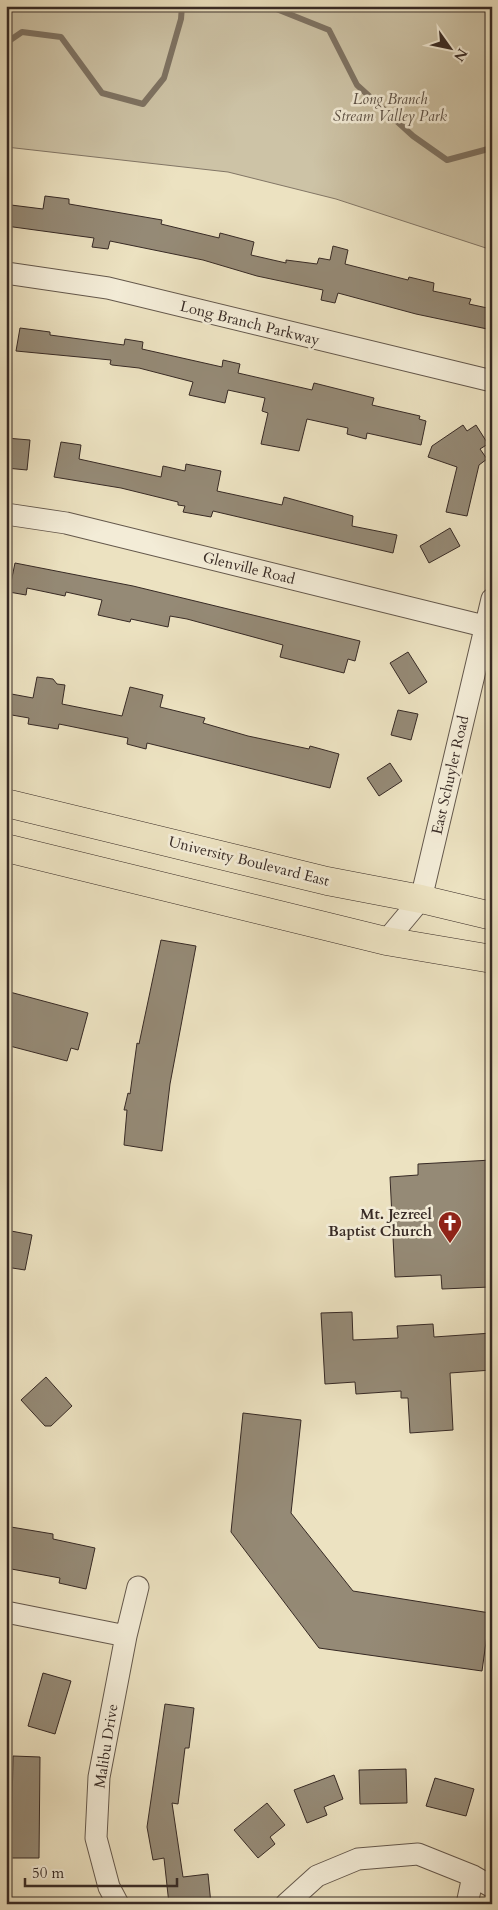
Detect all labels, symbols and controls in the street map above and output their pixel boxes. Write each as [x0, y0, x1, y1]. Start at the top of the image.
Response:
north arrow [426, 22, 476, 72]
text: N [449, 45, 472, 65]
park label: Long Branch Stream Valley Park [333, 89, 448, 126]
street label: Long Branch Parkway [178, 296, 322, 350]
street label: Glenville Road [201, 547, 297, 589]
street label: East Schuyler Road [427, 714, 473, 836]
street label: University Boulevard East [167, 831, 332, 891]
place label: Mt. Jezreel Baptist Church [328, 1204, 433, 1241]
church icon: Mt. Jezreel Baptist Church [437, 1210, 463, 1244]
street label: Malibu Drive [89, 1702, 123, 1790]
scale bar [25, 1855, 178, 1887]
text: 50 m [32, 1863, 64, 1883]

